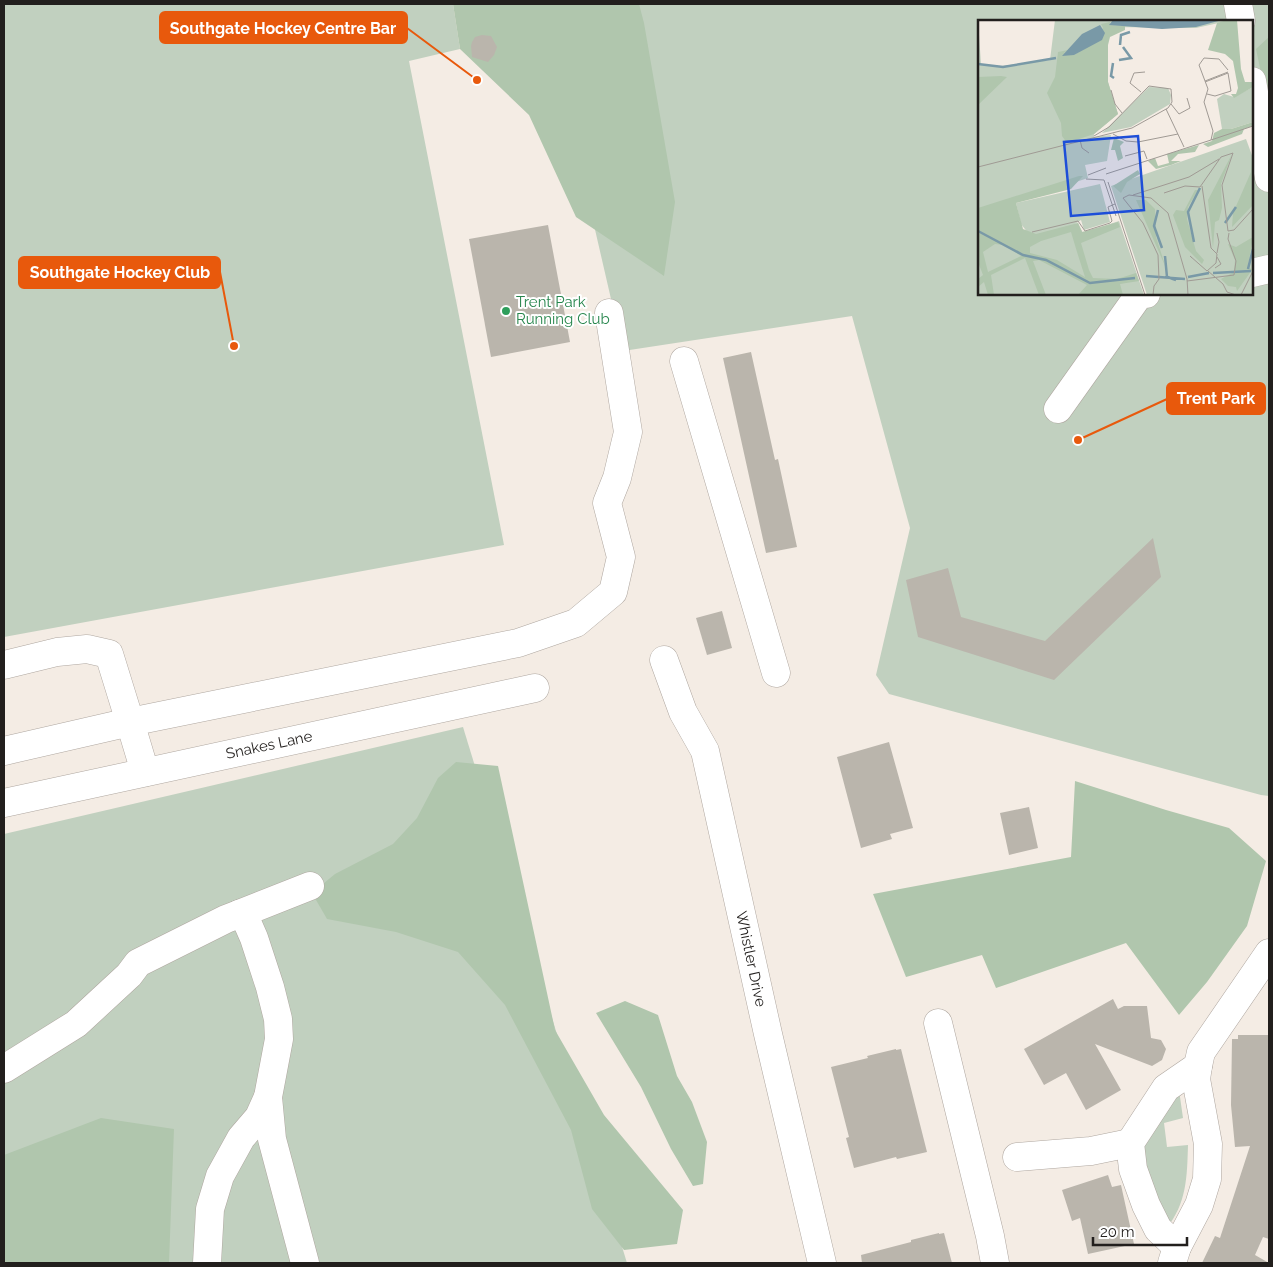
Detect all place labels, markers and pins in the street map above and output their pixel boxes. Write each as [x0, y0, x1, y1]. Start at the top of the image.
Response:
callout: Southgate Hockey Centre Bar [160, 12, 407, 43]
callout: Southgate Hockey Club [19, 257, 220, 288]
place label: Trent Park Running Club [516, 293, 610, 328]
marker: Trent Park Running Club [500, 305, 512, 317]
callout: Trent Park [1167, 383, 1265, 414]

